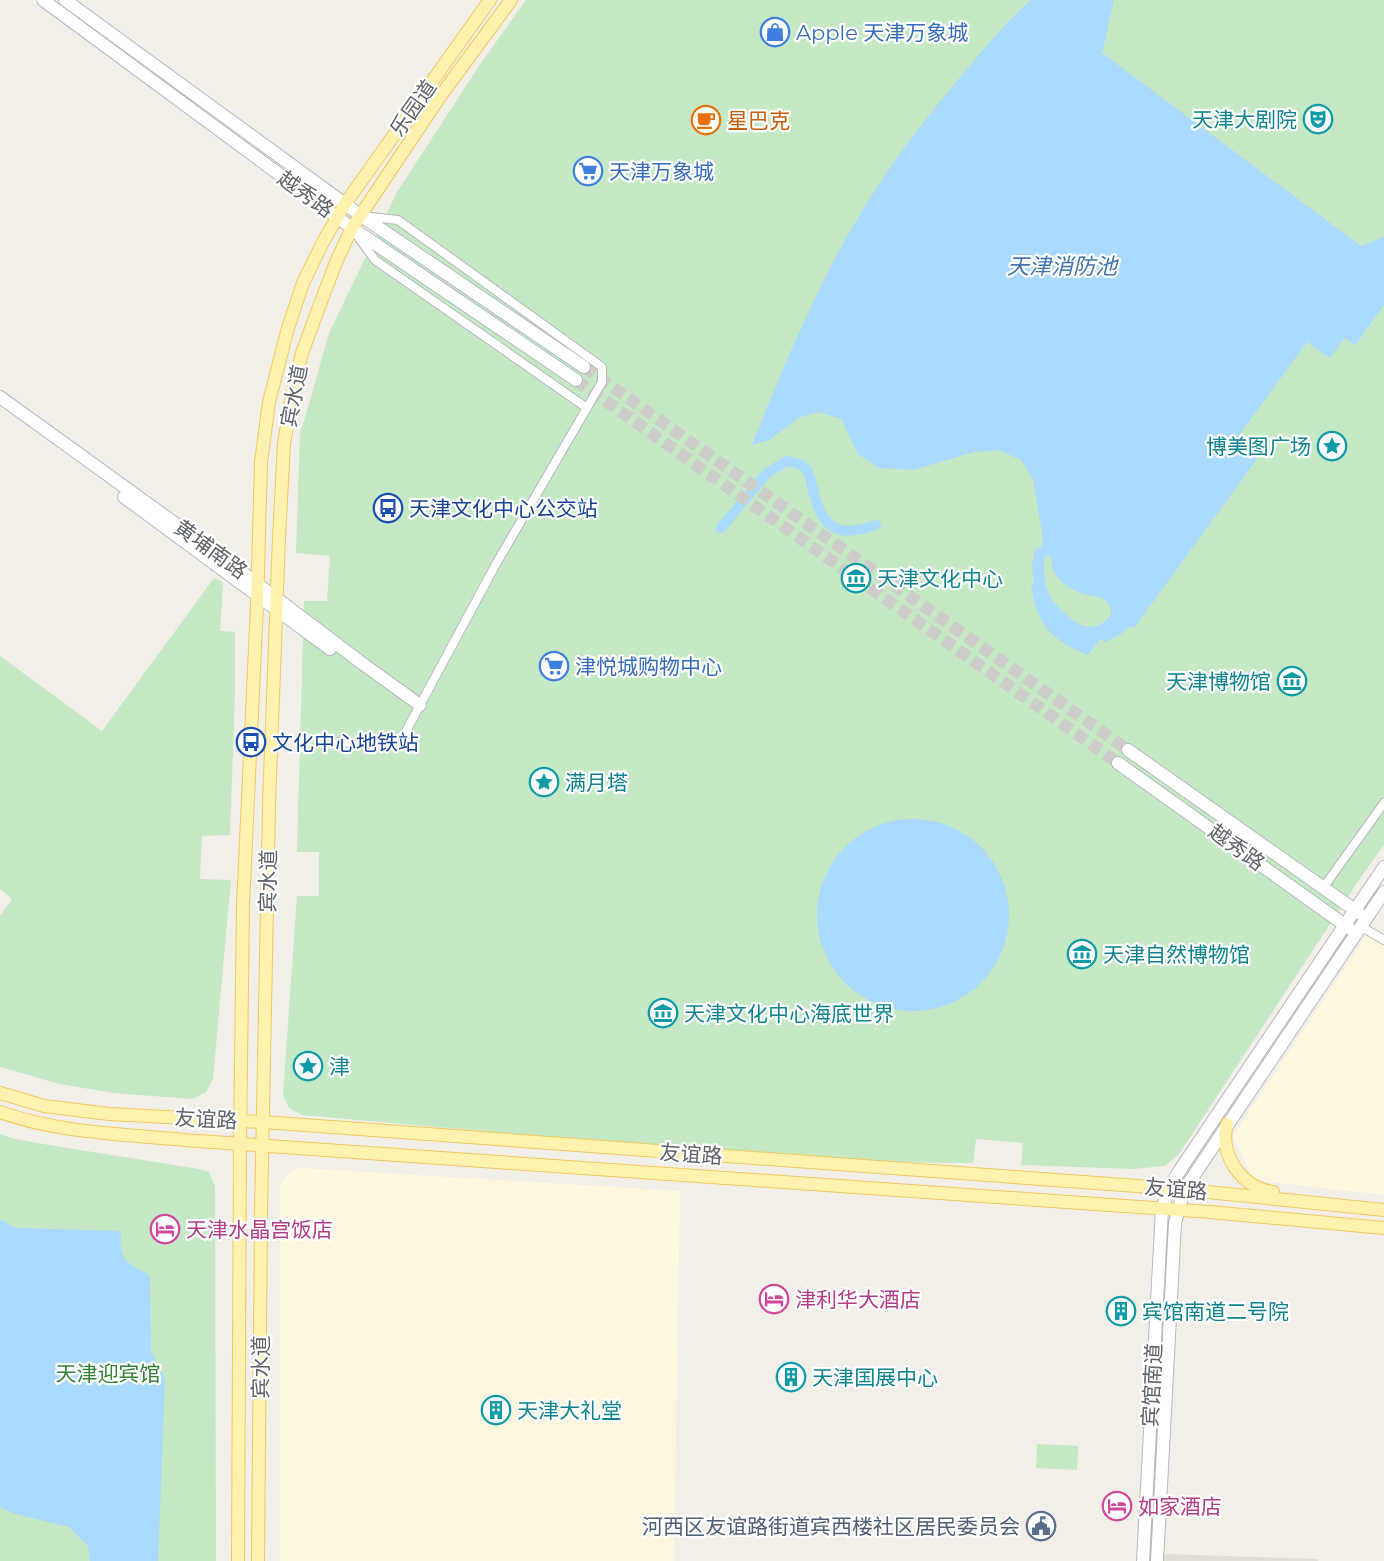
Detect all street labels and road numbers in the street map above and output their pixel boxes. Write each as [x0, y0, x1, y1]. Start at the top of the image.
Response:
street label: 乐园道 [385, 75, 441, 141]
street label: 越秀路 [273, 165, 339, 223]
street label: 宾水道 [276, 363, 312, 429]
street label: 黄埔南路 [170, 514, 252, 584]
street label: 越秀路 [1204, 818, 1270, 876]
street label: 宾水道 [255, 849, 281, 913]
street label: 友谊路 [174, 1105, 238, 1133]
street label: 友谊路 [659, 1139, 723, 1169]
street label: 友谊路 [1144, 1174, 1208, 1204]
street label: 宾水道 [248, 1336, 273, 1399]
street label: 宾馆南道 [1137, 1342, 1167, 1428]

